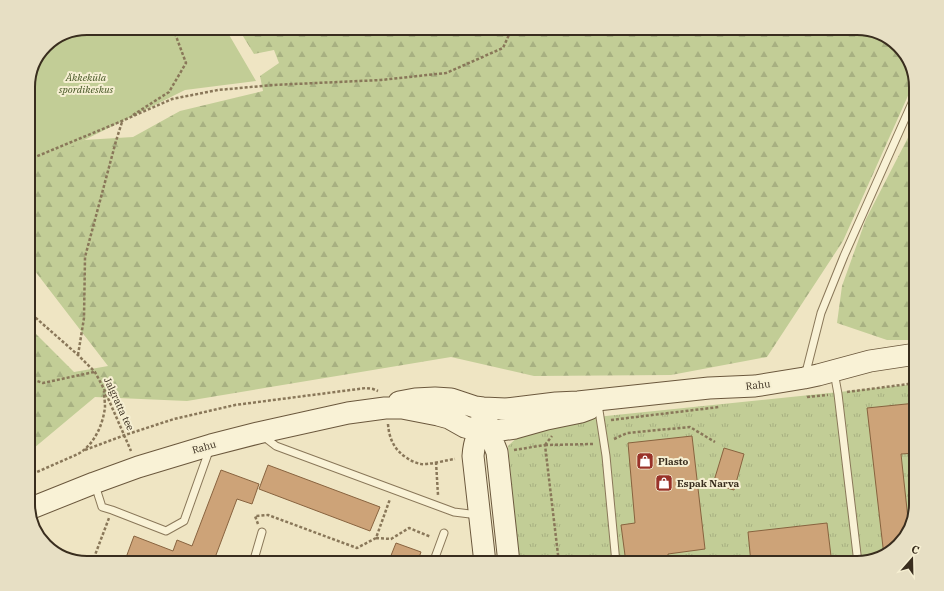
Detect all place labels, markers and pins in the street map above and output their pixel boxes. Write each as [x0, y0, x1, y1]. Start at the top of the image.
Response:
shop icon: Plasto [635, 451, 655, 471]
place label: Plasto [658, 455, 689, 468]
shop icon: Espak Narva [654, 473, 674, 493]
place label: Espak Narva [677, 477, 740, 490]

